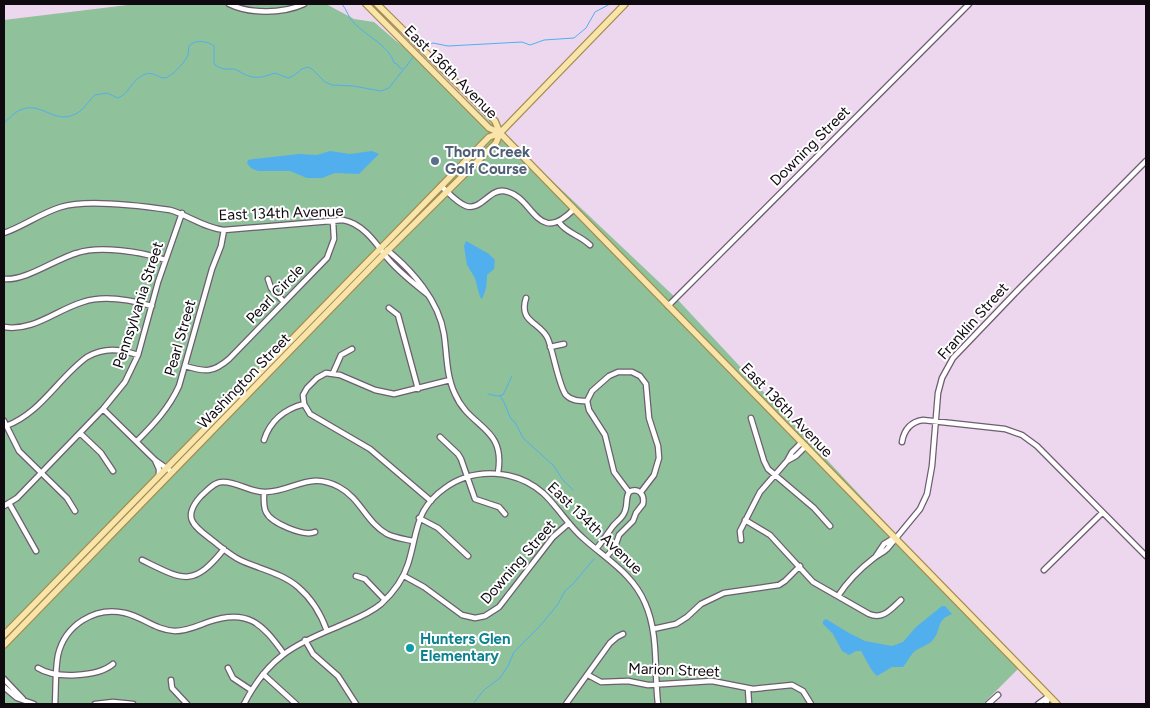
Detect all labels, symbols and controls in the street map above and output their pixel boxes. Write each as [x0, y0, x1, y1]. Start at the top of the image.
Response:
street label: East 136th Avenue [401, 22, 501, 122]
street label: Downing Street [766, 102, 854, 190]
place label: Thorn Creek Golf Course [445, 143, 530, 178]
marker: Thorn Creek Golf Course [429, 155, 441, 167]
street label: East 134th Avenue [218, 202, 344, 224]
street label: Pennsylvania Street [109, 239, 167, 371]
street label: Pearl Circle [242, 261, 308, 327]
street label: Franklin Street [934, 279, 1012, 363]
street label: Pearl Street [161, 297, 200, 378]
street label: Washington Street [194, 329, 294, 433]
street label: East 136th Avenue [737, 359, 837, 461]
street label: East 134th Avenue [544, 478, 646, 578]
street label: Downing Street [477, 516, 560, 608]
place label: Hunters Glen Elementary [420, 630, 510, 665]
marker: Hunters Glen Elementary [404, 642, 416, 654]
street label: Marion Street [628, 659, 720, 681]

